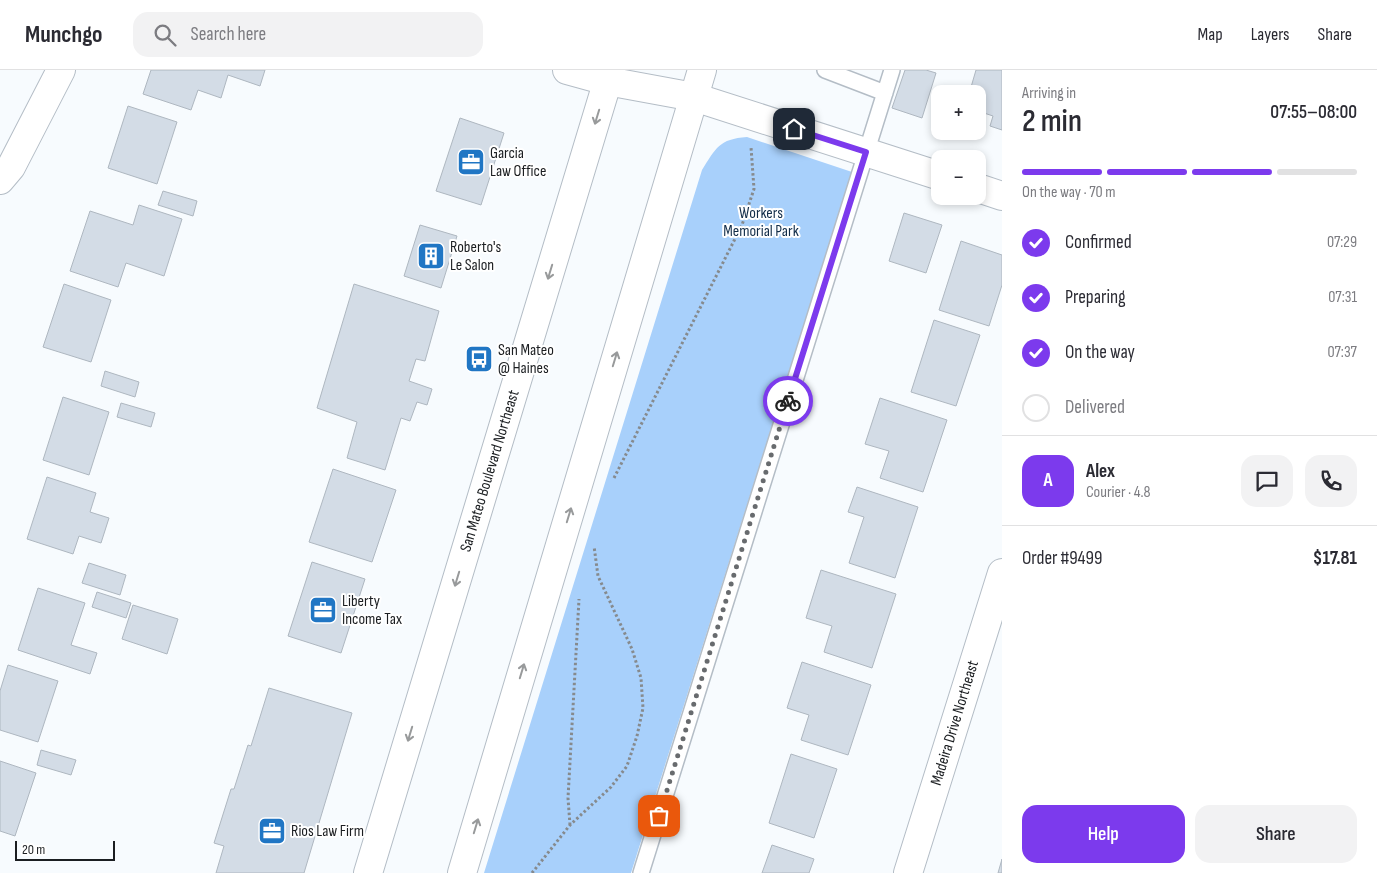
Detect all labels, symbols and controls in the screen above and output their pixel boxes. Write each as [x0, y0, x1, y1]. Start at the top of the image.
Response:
search box [133, 12, 483, 57]
text: Munchgo [25, 20, 103, 49]
icon: search [151, 21, 179, 49]
text: Search here [191, 23, 266, 46]
text: Map [1198, 24, 1223, 45]
text: Layers [1251, 24, 1290, 45]
text: Share [1318, 24, 1352, 45]
text: Arriving in [1022, 84, 1076, 103]
map controls [931, 85, 986, 205]
button: + [931, 85, 986, 140]
text: 07:55–08:00 [1270, 101, 1357, 124]
text: 2 min [1022, 102, 1082, 141]
one-way arrow [591, 108, 601, 124]
pin [773, 108, 815, 150]
icon: home [780, 115, 808, 143]
place label: Garcia Law Office [490, 144, 546, 181]
office icon: Garcia Law Office [456, 147, 486, 177]
button: − [931, 150, 986, 205]
text: On the way · 70 m [1022, 183, 1115, 202]
park label: Workers Memorial Park [723, 204, 799, 241]
icon: check [1022, 229, 1050, 257]
text: Confirmed [1065, 231, 1132, 254]
text: 07:29 [1327, 233, 1357, 252]
place label: Roberto's Le Salon [450, 238, 502, 275]
building icon: Roberto's Le Salon [416, 241, 446, 271]
one-way arrow [544, 264, 554, 280]
icon: check [1022, 284, 1050, 312]
text: Preparing [1065, 286, 1126, 309]
text: 07:31 [1328, 288, 1357, 307]
icon: check [1022, 339, 1050, 367]
place label: San Mateo @ Haines [498, 341, 554, 378]
text: On the way [1065, 341, 1135, 364]
text: 07:37 [1327, 343, 1357, 362]
bus stop icon: San Mateo @ Haines [464, 344, 494, 374]
one-way arrow [611, 352, 621, 368]
courier [763, 376, 813, 426]
icon: bike [774, 387, 802, 415]
street label: San Mateo Boulevard Northeast [456, 388, 524, 554]
text: Delivered [1065, 396, 1125, 419]
button: chat [1241, 455, 1293, 507]
button: phone [1305, 455, 1357, 507]
text: Alex [1086, 460, 1115, 483]
text: A [1043, 469, 1053, 492]
text: Courier · 4.8 [1086, 483, 1150, 502]
one-way arrow [564, 507, 574, 523]
text: Order #9499 [1022, 547, 1102, 570]
text: $17.81 [1313, 547, 1357, 570]
one-way arrow [452, 570, 462, 586]
place label: Liberty Income Tax [342, 592, 402, 629]
office icon: Liberty Income Tax [308, 595, 338, 625]
street label: Madeira Drive Northeast [927, 658, 983, 788]
one-way arrow [518, 663, 528, 679]
one-way arrow [405, 726, 415, 742]
pin [638, 795, 680, 837]
icon: bag [645, 802, 673, 830]
button: Help [1022, 805, 1185, 863]
button: Share [1195, 805, 1357, 863]
office icon: Rios Law Firm [257, 816, 287, 846]
one-way arrow [471, 819, 481, 835]
place label: Rios Law Firm [291, 822, 364, 841]
scale bar [15, 838, 115, 861]
text: 20 m [22, 841, 45, 858]

